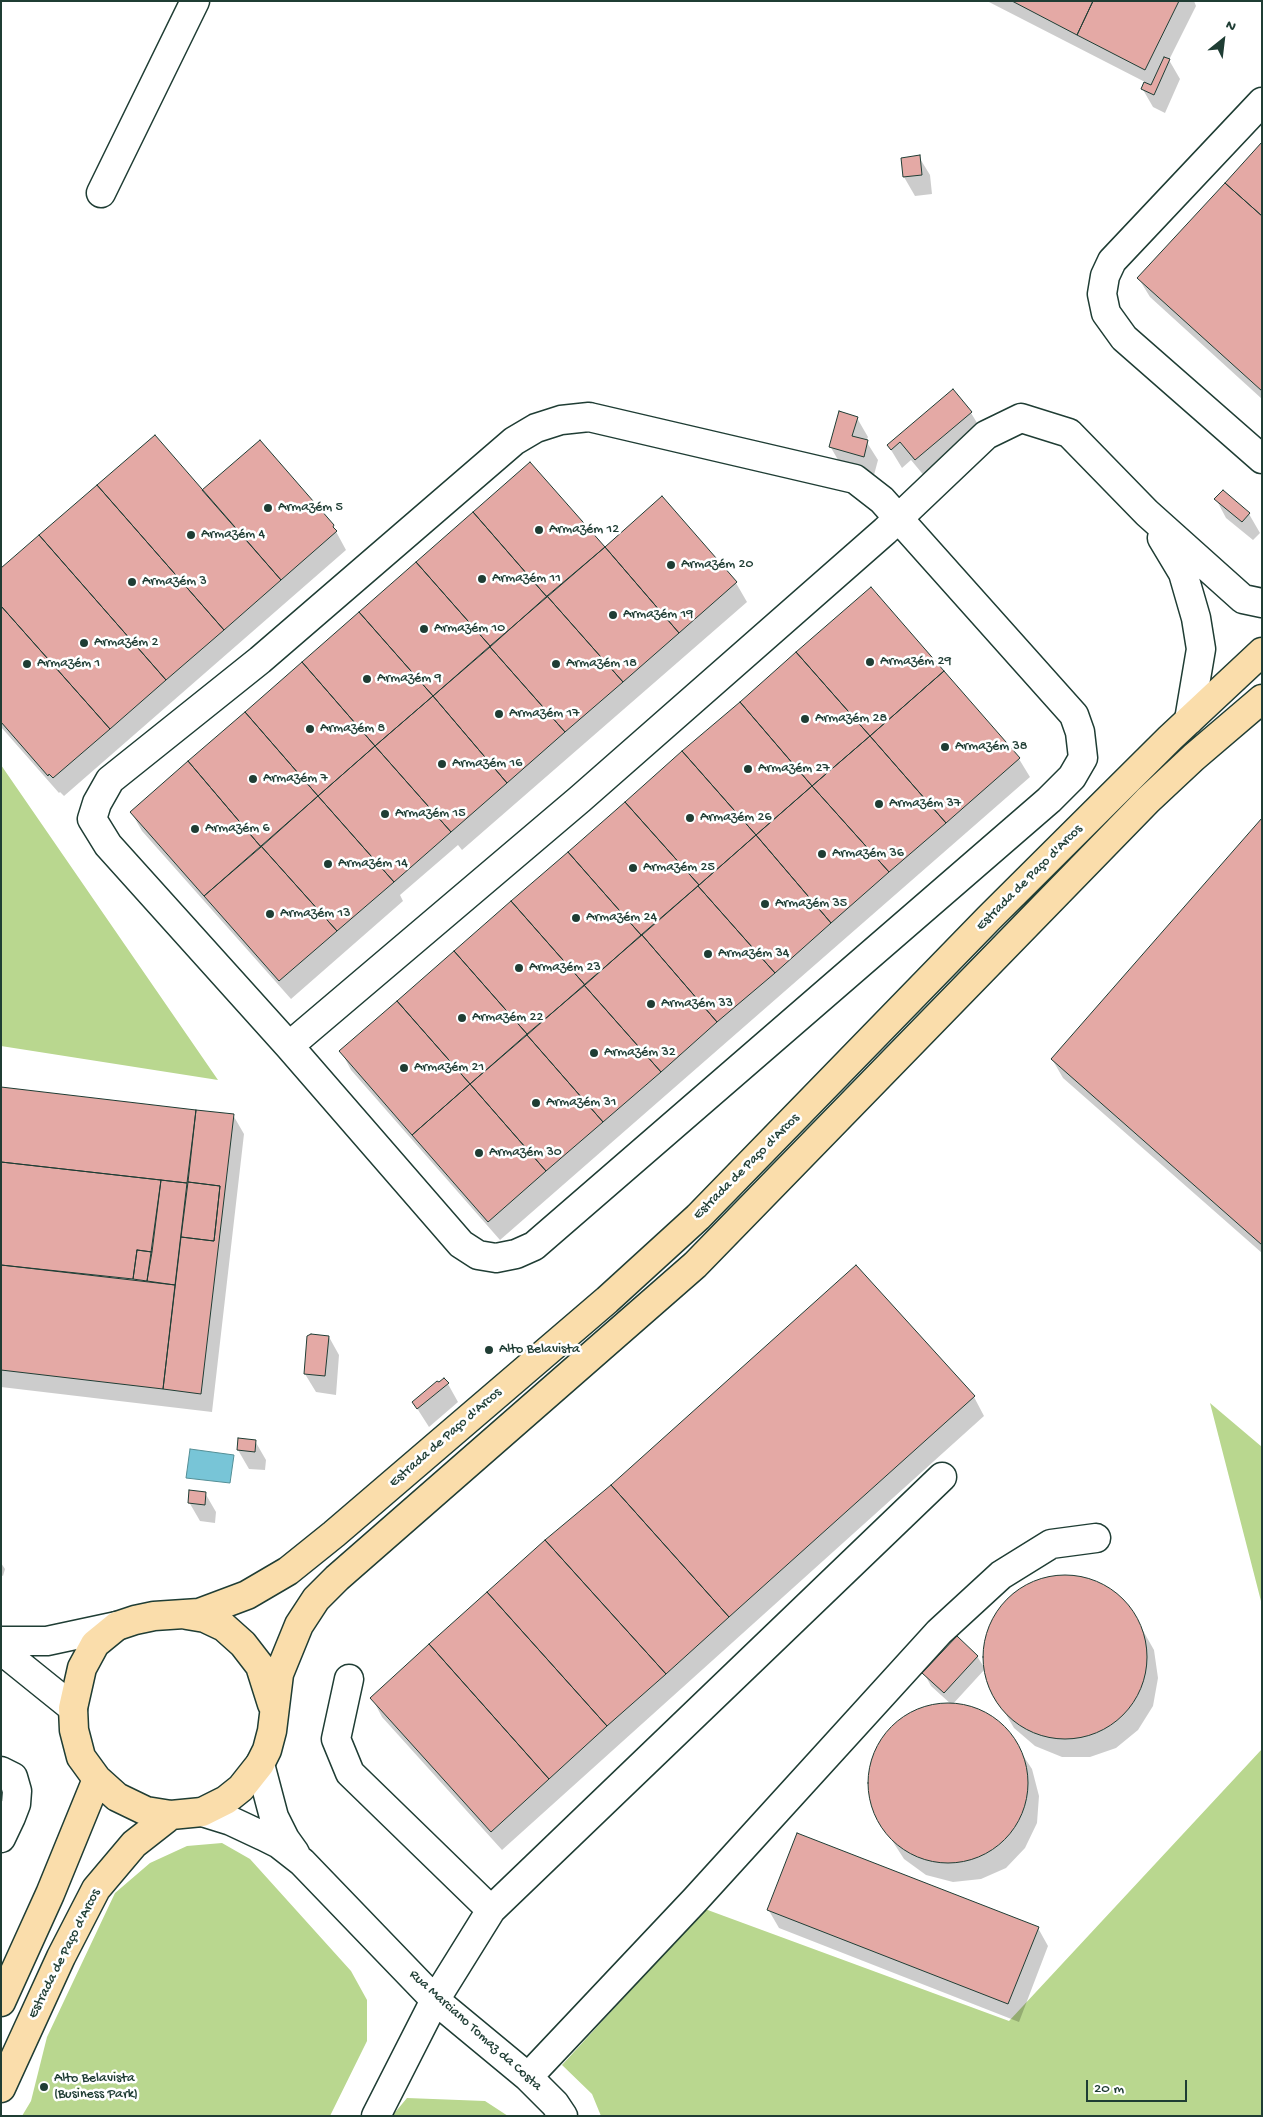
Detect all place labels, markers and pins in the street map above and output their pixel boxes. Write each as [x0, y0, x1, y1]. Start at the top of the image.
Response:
place label: Armazém 5 [278, 500, 343, 516]
marker: Armazém 5 [262, 502, 274, 514]
place label: Armazém 12 [549, 522, 619, 538]
marker: Armazém 12 [533, 524, 545, 536]
place label: Armazém 4 [201, 527, 265, 543]
marker: Armazém 4 [185, 529, 197, 541]
place label: Armazém 20 [681, 557, 753, 573]
marker: Armazém 20 [665, 559, 677, 571]
place label: Armazém 11 [492, 571, 561, 587]
marker: Armazém 11 [476, 573, 488, 585]
place label: Armazém 3 [142, 574, 207, 590]
marker: Armazém 3 [126, 576, 138, 588]
place label: Armazém 19 [623, 607, 693, 623]
marker: Armazém 19 [607, 609, 619, 621]
place label: Armazém 10 [434, 621, 505, 637]
marker: Armazém 10 [418, 623, 430, 635]
place label: Armazém 2 [94, 635, 158, 651]
marker: Armazém 2 [78, 637, 90, 649]
place label: Armazém 29 [880, 654, 951, 670]
place label: Armazém 1 [37, 656, 100, 672]
place label: Armazém 18 [566, 656, 637, 672]
marker: Armazém 29 [864, 656, 876, 668]
marker: Armazém 1 [21, 658, 33, 670]
marker: Armazém 18 [550, 658, 562, 670]
place label: Armazém 9 [377, 671, 442, 687]
marker: Armazém 9 [361, 673, 373, 685]
place label: Armazém 17 [509, 706, 580, 722]
marker: Armazém 17 [493, 708, 505, 720]
place label: Armazém 28 [815, 711, 887, 727]
marker: Armazém 28 [799, 713, 811, 725]
place label: Armazém 8 [320, 721, 385, 737]
marker: Armazém 8 [304, 723, 316, 735]
place label: Armazém 38 [955, 739, 1028, 755]
marker: Armazém 38 [939, 741, 951, 753]
place label: Armazém 16 [452, 756, 522, 772]
marker: Armazém 16 [436, 758, 448, 770]
place label: Armazém 27 [758, 761, 830, 777]
marker: Armazém 27 [742, 763, 754, 775]
place label: Armazém 7 [263, 771, 328, 787]
marker: Armazém 7 [247, 773, 259, 785]
place label: Armazém 37 [889, 796, 961, 812]
marker: Armazém 37 [873, 798, 885, 810]
place label: Armazém 15 [395, 806, 466, 822]
marker: Armazém 15 [379, 808, 391, 820]
place label: Armazém 26 [700, 810, 772, 826]
marker: Armazém 26 [684, 812, 696, 824]
place label: Armazém 6 [205, 821, 270, 837]
marker: Armazém 6 [189, 823, 201, 835]
place label: Armazém 36 [832, 846, 904, 862]
marker: Armazém 36 [816, 848, 828, 860]
place label: Armazém 14 [338, 856, 408, 872]
marker: Armazém 14 [322, 858, 334, 870]
place label: Armazém 25 [643, 860, 715, 876]
marker: Armazém 25 [627, 862, 639, 874]
place label: Armazém 35 [775, 896, 847, 912]
marker: Armazém 35 [759, 898, 771, 910]
place label: Armazém 13 [280, 906, 350, 922]
marker: Armazém 13 [264, 908, 276, 920]
place label: Armazém 24 [586, 910, 657, 926]
marker: Armazém 24 [570, 912, 582, 924]
place label: Armazém 34 [718, 946, 789, 962]
marker: Armazém 34 [702, 948, 714, 960]
place label: Armazém 23 [529, 960, 601, 976]
marker: Armazém 23 [513, 962, 525, 974]
place label: Armazém 33 [661, 996, 733, 1012]
marker: Armazém 33 [645, 998, 657, 1010]
place label: Armazém 22 [472, 1010, 543, 1026]
marker: Armazém 22 [456, 1012, 468, 1024]
place label: Armazém 32 [604, 1045, 676, 1061]
marker: Armazém 32 [588, 1047, 600, 1059]
place label: Armazém 21 [414, 1060, 484, 1076]
marker: Armazém 21 [398, 1062, 410, 1074]
place label: Armazém 31 [546, 1095, 616, 1111]
marker: Armazém 31 [530, 1097, 542, 1109]
place label: Armazém 30 [489, 1145, 562, 1161]
marker: Armazém 30 [473, 1147, 485, 1159]
place label: Alto Belavista [499, 1342, 580, 1358]
marker: Alto Belavista [483, 1344, 495, 1356]
place label: Alto Belavista (Business Park) [54, 2071, 138, 2104]
marker: Alto Belavista (Business Park) [38, 2081, 50, 2093]

